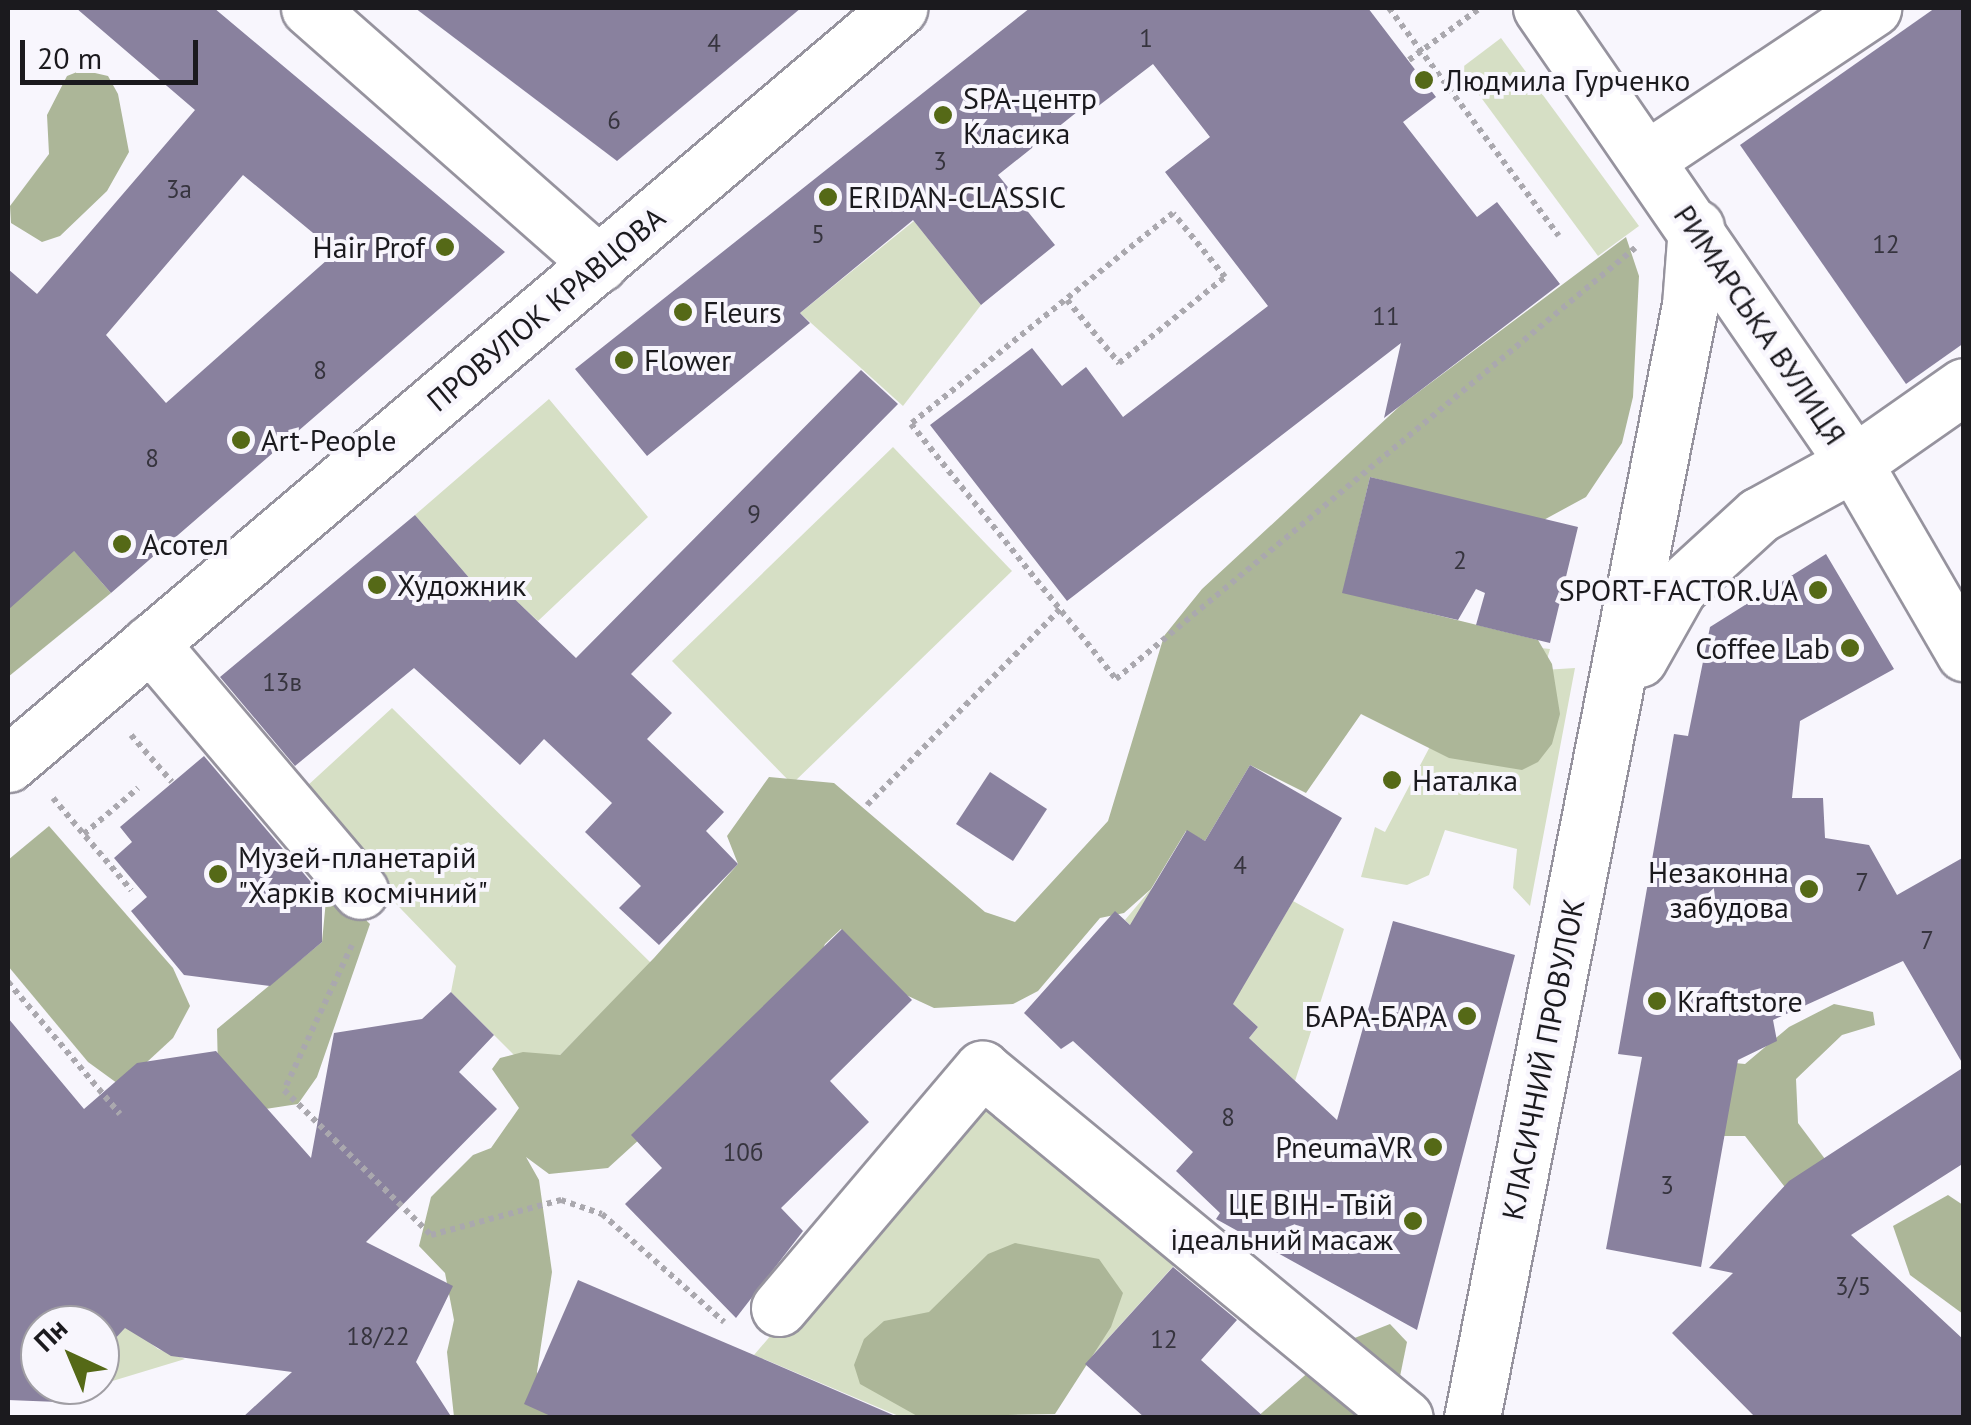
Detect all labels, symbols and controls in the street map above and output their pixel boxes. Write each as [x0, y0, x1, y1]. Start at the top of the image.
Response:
scale bar [25, 20, 202, 82]
house number: 1 [1139, 23, 1153, 53]
house number: 4 [707, 28, 721, 58]
text: 20 m [37, 38, 102, 77]
place label: Людмила Гурченко [1444, 62, 1690, 98]
marker: Людмила Гурченко [1413, 69, 1435, 91]
place label: SРА-центр Класика [963, 80, 1097, 150]
marker: SРА-центр Класика [932, 104, 954, 126]
house number: 6 [607, 105, 621, 135]
house number: 3 [933, 146, 947, 176]
house number: 3а [166, 174, 192, 204]
place label: ERIDAN-CLASSIC [848, 179, 1066, 215]
marker: ERIDAN-CLASSIC [817, 186, 839, 208]
street label: РИМАРСЬКА ВУЛИЦЯ [1666, 198, 1854, 452]
street label: ПРОВУЛОК КРАВЦОВА [420, 199, 672, 419]
house number: 5 [811, 219, 825, 249]
place label: Hair Prof [313, 229, 425, 265]
house number: 12 [1872, 229, 1900, 259]
marker: Hair Prof [434, 236, 456, 258]
place label: Fleurs [703, 294, 782, 330]
marker: Fleurs [672, 301, 694, 323]
house number: 11 [1372, 301, 1400, 331]
place label: Flower [644, 342, 731, 378]
marker: Flower [613, 349, 635, 371]
house number: 8 [313, 355, 327, 385]
place label: Art-People [261, 422, 397, 458]
marker: Art-People [230, 429, 252, 451]
house number: 8 [145, 443, 159, 473]
house number: 9 [747, 499, 761, 529]
place label: Асотел [142, 526, 229, 562]
marker: Асотел [111, 533, 133, 555]
house number: 2 [1453, 545, 1467, 575]
place label: Художник [397, 567, 526, 603]
place label: SPORT-FACTOR.UA [1559, 572, 1798, 608]
marker: Художник [366, 574, 388, 596]
marker: SPORT-FACTOR.UA [1807, 579, 1829, 601]
place label: Coffee Lab [1695, 630, 1830, 666]
marker: Coffee Lab [1839, 637, 1861, 659]
house number: 13в [262, 667, 302, 697]
place label: Наталка [1412, 762, 1518, 798]
marker: Наталка [1381, 769, 1403, 791]
place label: Музей-планетарій "Харків космічний" [238, 839, 488, 910]
house number: 4 [1233, 850, 1247, 880]
place label: Незаконна забудова [1648, 854, 1789, 924]
marker: Музей-планетарій "Харків космічний" [207, 863, 229, 885]
house number: 7 [1855, 867, 1869, 897]
marker: Незаконна забудова [1798, 878, 1820, 900]
street label: КЛАСИЧНИЙ ПРОВУЛОК [1494, 895, 1592, 1223]
house number: 7 [1920, 925, 1934, 955]
place label: Kraftstore [1677, 983, 1803, 1019]
marker: Kraftstore [1646, 990, 1668, 1012]
place label: БАРА-БАРА [1304, 998, 1447, 1034]
marker: БАРА-БАРА [1456, 1005, 1478, 1027]
house number: 8 [1221, 1102, 1235, 1132]
place label: PneumaVR [1275, 1129, 1413, 1165]
marker: PneumaVR [1422, 1136, 1444, 1158]
house number: 10б [723, 1137, 763, 1167]
house number: 3 [1660, 1170, 1674, 1200]
place label: ЦЕ ВІН - Твій ідеальний масаж [1170, 1186, 1393, 1256]
marker: ЦЕ ВІН - Твій ідеальний масаж [1402, 1210, 1424, 1232]
house number: 3/5 [1835, 1271, 1871, 1301]
north arrow [20, 1305, 120, 1405]
text: Пн [26, 1310, 75, 1359]
house number: 18/22 [346, 1321, 410, 1351]
house number: 12 [1150, 1324, 1178, 1354]

